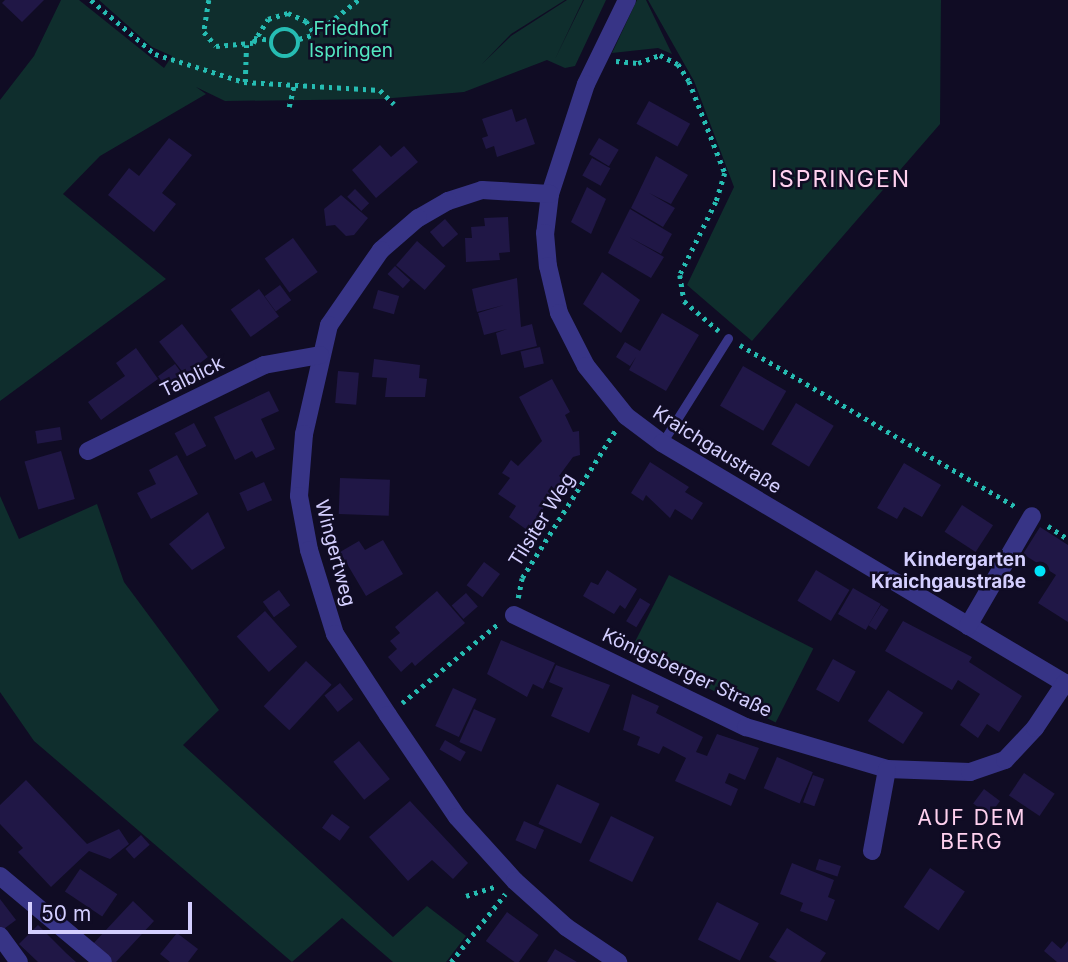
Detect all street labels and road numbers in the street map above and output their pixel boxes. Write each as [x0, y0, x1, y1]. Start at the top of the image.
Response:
street label: Talblick [156, 352, 228, 402]
street label: Kraichgaustraße [648, 401, 786, 499]
street label: Tilsiter Weg [504, 469, 580, 571]
street label: Wingertweg [310, 497, 360, 609]
street label: Königsberger Straße [598, 624, 776, 722]

